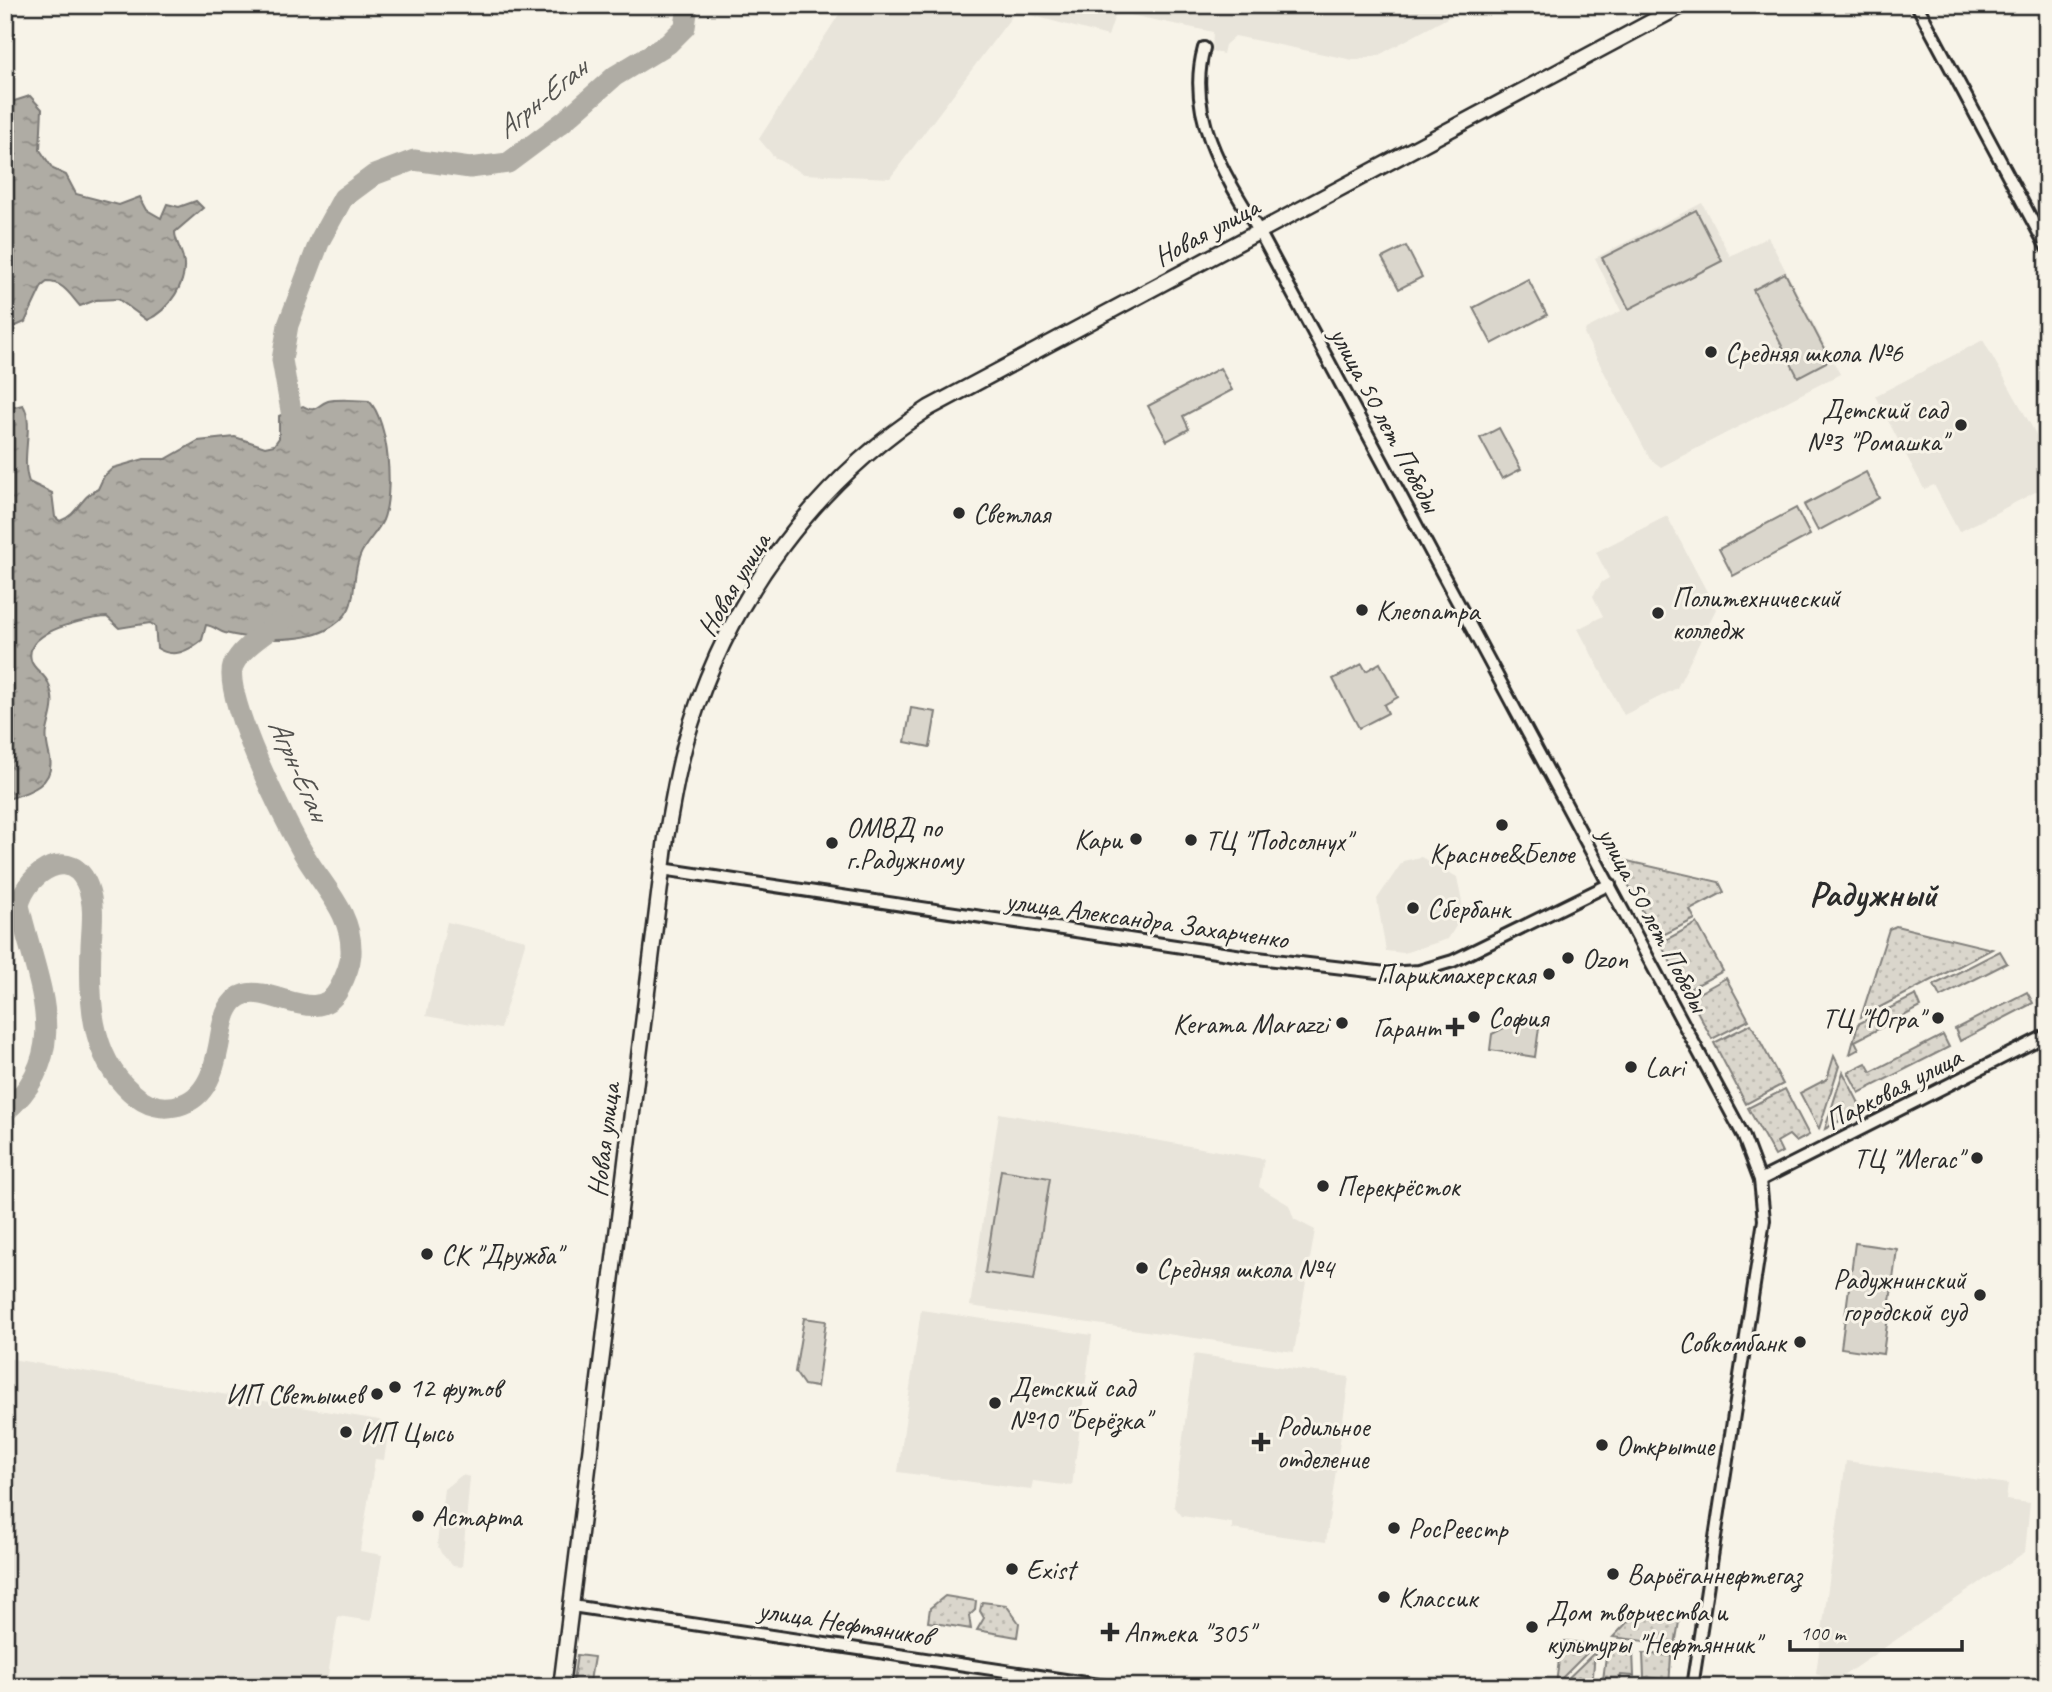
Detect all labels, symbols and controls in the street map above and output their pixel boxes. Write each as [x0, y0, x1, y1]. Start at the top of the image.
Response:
water label: Агрн-Еган [487, 46, 598, 146]
street label: Новая улица [1147, 188, 1267, 274]
street label: улица 50 лет Победы [1321, 319, 1450, 520]
place label: Средняя школа №6 [1725, 335, 1904, 370]
marker: Средняя школа №6 [1703, 344, 1719, 360]
place label: Детский сад №3 "Ромашка" [1806, 392, 1952, 459]
marker: Детский сад №3 "Ромашка" [1953, 417, 1969, 433]
place label: Светлая [973, 496, 1053, 531]
marker: Светлая [951, 505, 967, 521]
street label: Новая улица [689, 524, 779, 642]
place label: Политехнический колледж [1672, 580, 1841, 647]
place label: Клеопатра [1376, 593, 1481, 628]
marker: Клеопатра [1354, 602, 1370, 618]
marker: Политехнический колледж [1650, 605, 1666, 621]
water label: Агрн-Еган [260, 712, 340, 830]
place label: ОМВД по г.Радужному [846, 810, 965, 877]
marker: Красное&Белое [1494, 817, 1510, 833]
street label: улица 50 лет Победы [1589, 819, 1718, 1020]
place label: Кари [1074, 822, 1124, 857]
place label: ТЦ "Подсолнух" [1205, 823, 1357, 858]
marker: Кари [1128, 831, 1144, 847]
marker: ТЦ "Подсолнух" [1183, 832, 1199, 848]
marker: ОМВД по г.Радужному [824, 835, 840, 851]
place label: Красное&Белое [1430, 836, 1576, 871]
district label: Радужный [1809, 872, 1939, 917]
street label: улица Александра Захарченко [1002, 882, 1292, 957]
place label: Сбербанк [1427, 891, 1513, 926]
marker: Сбербанк [1405, 900, 1421, 916]
place label: Ozon [1582, 941, 1628, 976]
marker: Ozon [1560, 950, 1576, 966]
place label: Парикмахерская [1376, 957, 1537, 992]
marker: Парикмахерская [1541, 966, 1557, 982]
place label: София [1488, 1000, 1550, 1035]
place label: ТЦ "Югра" [1822, 1001, 1929, 1036]
place label: Kerama Marazzi [1173, 1006, 1332, 1041]
marker: София [1466, 1009, 1482, 1025]
place label: Гарант [1373, 1010, 1442, 1045]
marker: ТЦ "Югра" [1930, 1010, 1946, 1026]
marker: Kerama Marazzi [1334, 1015, 1350, 1031]
marker: Гарант [1447, 1019, 1463, 1035]
street label: Парковая улица [1819, 1038, 1969, 1138]
place label: Lari [1645, 1050, 1688, 1085]
marker: Lari [1623, 1059, 1639, 1075]
street label: Новая улица [579, 1079, 628, 1199]
place label: ТЦ "Мегас" [1854, 1141, 1968, 1176]
marker: ТЦ "Мегас" [1969, 1150, 1985, 1166]
place label: Перекрёсток [1337, 1169, 1462, 1204]
marker: Перекрёсток [1315, 1178, 1331, 1194]
place label: СК "Дружба" [441, 1237, 567, 1272]
marker: СК "Дружба" [419, 1246, 435, 1262]
place label: Средняя школа №4 [1156, 1251, 1336, 1286]
marker: Средняя школа №4 [1134, 1260, 1150, 1276]
place label: Радужнинский городской суд [1833, 1262, 1969, 1329]
marker: Радужнинский городской суд [1972, 1287, 1988, 1303]
place label: Совкомбанк [1678, 1325, 1788, 1360]
marker: Совкомбанк [1792, 1334, 1808, 1350]
place label: 12 футов [409, 1370, 506, 1405]
place label: Детский сад №10 "Берёзка" [1009, 1370, 1156, 1438]
place label: ИП Светышев [226, 1377, 368, 1412]
marker: 12 футов [387, 1379, 403, 1395]
marker: ИП Светышев [369, 1386, 385, 1402]
marker: Детский сад №10 "Берёзка" [987, 1395, 1003, 1411]
place label: Родильное отделение [1277, 1409, 1371, 1476]
place label: ИП Цысь [360, 1415, 454, 1450]
marker: ИП Цысь [338, 1424, 354, 1440]
place label: Открытие [1616, 1428, 1716, 1463]
marker: Родильное отделение [1251, 1432, 1271, 1452]
marker: Открытие [1594, 1437, 1610, 1453]
place label: Астарта [432, 1499, 523, 1534]
marker: Астарта [410, 1508, 426, 1524]
place label: РосРеестр [1408, 1511, 1509, 1546]
marker: РосРеестр [1386, 1520, 1402, 1536]
place label: Exist [1026, 1552, 1079, 1587]
place label: Варьёганнефтегаз [1627, 1557, 1804, 1593]
marker: Exist [1004, 1561, 1020, 1577]
marker: Варьёганнефтегаз [1605, 1566, 1621, 1582]
place label: Классик [1398, 1580, 1480, 1615]
marker: Классик [1376, 1589, 1392, 1605]
street label: улица Нефтяников [754, 1591, 940, 1654]
place label: Дом творчества и культуры "Нефтянник" [1546, 1594, 1766, 1661]
scale bar [1790, 1608, 1961, 1652]
place label: Аптека "305" [1124, 1615, 1260, 1650]
marker: Дом творчества и культуры "Нефтянник" [1524, 1619, 1540, 1635]
text: 100 m [1800, 1620, 1847, 1646]
marker: Аптека "305" [1102, 1624, 1118, 1640]

